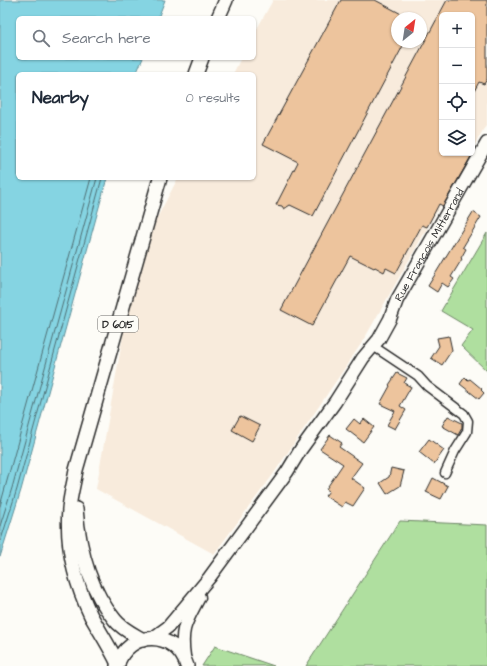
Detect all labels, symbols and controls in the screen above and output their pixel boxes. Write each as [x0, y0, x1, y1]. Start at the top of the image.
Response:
north arrow [391, 12, 427, 48]
map controls [439, 12, 475, 156]
button: + [439, 12, 475, 48]
search box [16, 16, 256, 60]
icon: search [30, 27, 52, 49]
text: Search here [62, 28, 151, 49]
button: − [439, 48, 475, 84]
button: locate [439, 84, 475, 120]
text: Nearby [32, 86, 89, 110]
text: 0 results [185, 89, 240, 107]
button: layers [439, 120, 475, 156]
street label: Rue François Mitterrand [391, 185, 468, 304]
road number: D 6015 [98, 316, 138, 332]

